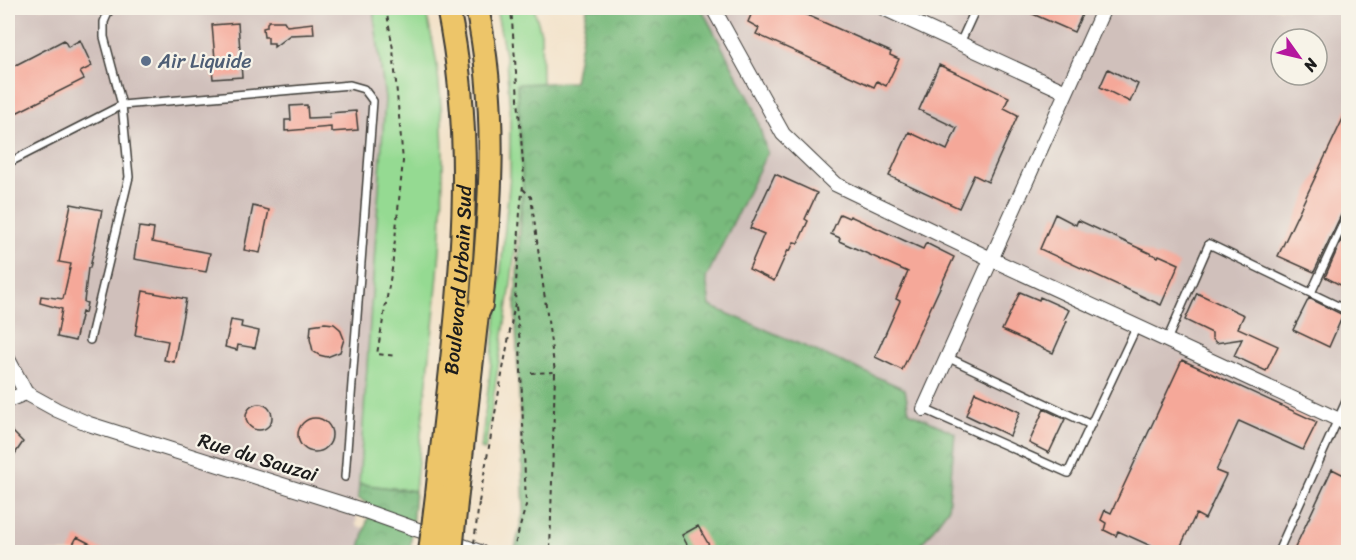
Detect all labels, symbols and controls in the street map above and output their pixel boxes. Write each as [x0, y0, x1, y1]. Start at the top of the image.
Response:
north arrow [1269, 27, 1329, 87]
place label: Air Liquide [157, 44, 252, 79]
text: N [1295, 52, 1327, 79]
marker: Air Liquide [139, 54, 153, 68]
street label: Boulevard Urbain Sud [434, 184, 482, 377]
street label: Rue du Sauzai [194, 423, 323, 493]

